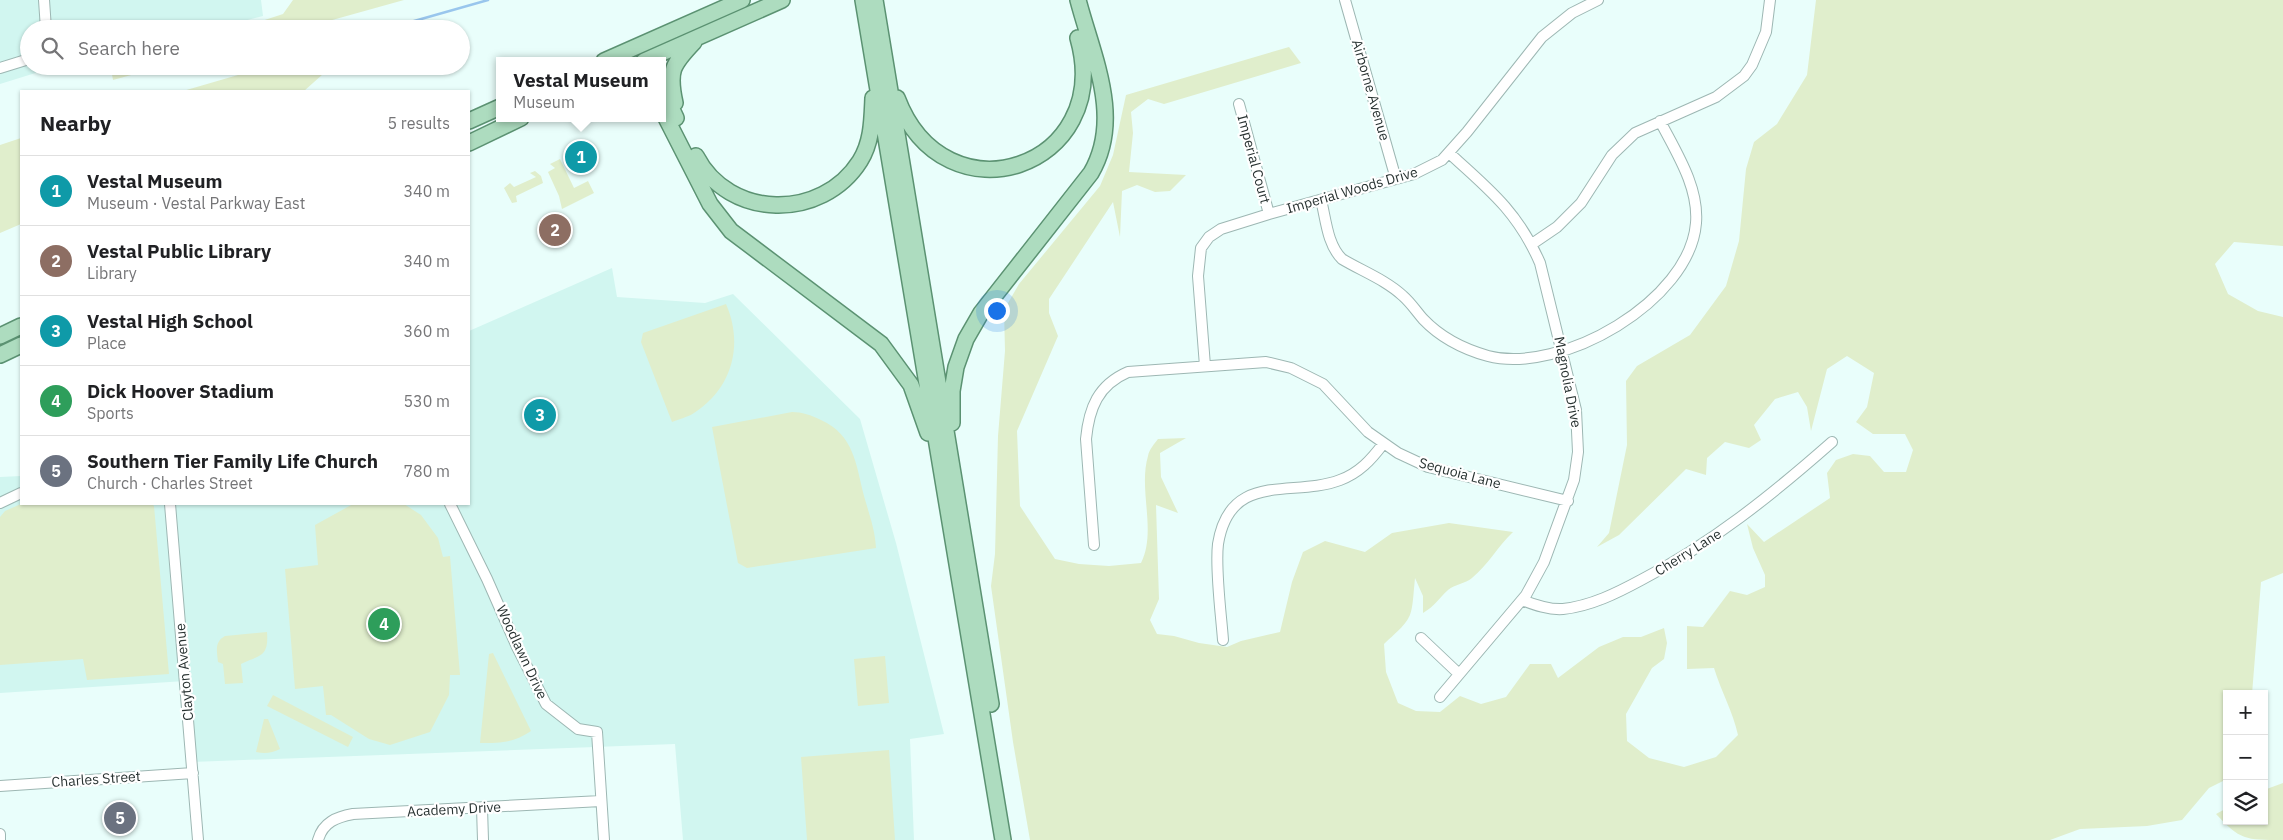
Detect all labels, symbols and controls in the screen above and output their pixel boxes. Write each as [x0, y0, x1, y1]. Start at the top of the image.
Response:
search box [20, 20, 470, 75]
icon: search [38, 34, 66, 62]
text: Search here [78, 36, 180, 60]
street label: Airborne Avenue [1348, 37, 1394, 143]
popup [496, 57, 666, 122]
text: Vestal Museum [513, 68, 649, 92]
text: Museum [513, 92, 575, 112]
text: Nearby [40, 109, 111, 137]
text: 5 results [387, 113, 450, 133]
street label: Imperial Court [1233, 113, 1275, 206]
pin: 1 [565, 138, 597, 176]
street label: Imperial Woods Drive [1284, 163, 1420, 217]
text: Vestal Museum [87, 169, 223, 193]
text: 1 [51, 181, 61, 201]
text: 340 m [403, 181, 450, 201]
text: Museum · Vestal Parkway East [87, 193, 305, 213]
pin: 2 [539, 211, 571, 249]
text: Vestal Public Library [87, 239, 271, 263]
text: 2 [51, 251, 61, 271]
text: 340 m [403, 251, 450, 271]
text: Library [87, 263, 137, 283]
your location [984, 298, 1010, 324]
text: Vestal High School [87, 309, 253, 333]
text: 3 [51, 321, 61, 341]
text: 360 m [403, 321, 450, 341]
text: Place [87, 333, 126, 353]
street label: Magnolia Drive [1550, 335, 1586, 429]
text: Dick Hoover Stadium [87, 379, 274, 403]
text: 4 [51, 391, 61, 411]
text: 530 m [403, 391, 450, 411]
pin: 3 [524, 396, 556, 434]
text: Sports [87, 403, 134, 423]
text: Southern Tier Family Life Church [87, 449, 378, 473]
street label: Sequoia Lane [1417, 453, 1503, 493]
text: 5 [51, 461, 61, 481]
text: 780 m [403, 461, 450, 481]
text: Church · Charles Street [87, 473, 253, 493]
street label: Cherry Lane [1651, 524, 1725, 580]
street label: Woodlawn Drive [492, 602, 552, 702]
pin: 4 [368, 605, 400, 643]
street label: Clayton Avenue [171, 622, 197, 721]
map controls [2223, 690, 2268, 825]
button: + [2223, 690, 2268, 735]
button: − [2223, 735, 2268, 780]
street label: Charles Street [51, 767, 141, 791]
button: layers [2223, 780, 2268, 825]
street label: Academy Drive [406, 798, 502, 820]
pin: 5 [104, 799, 136, 837]

